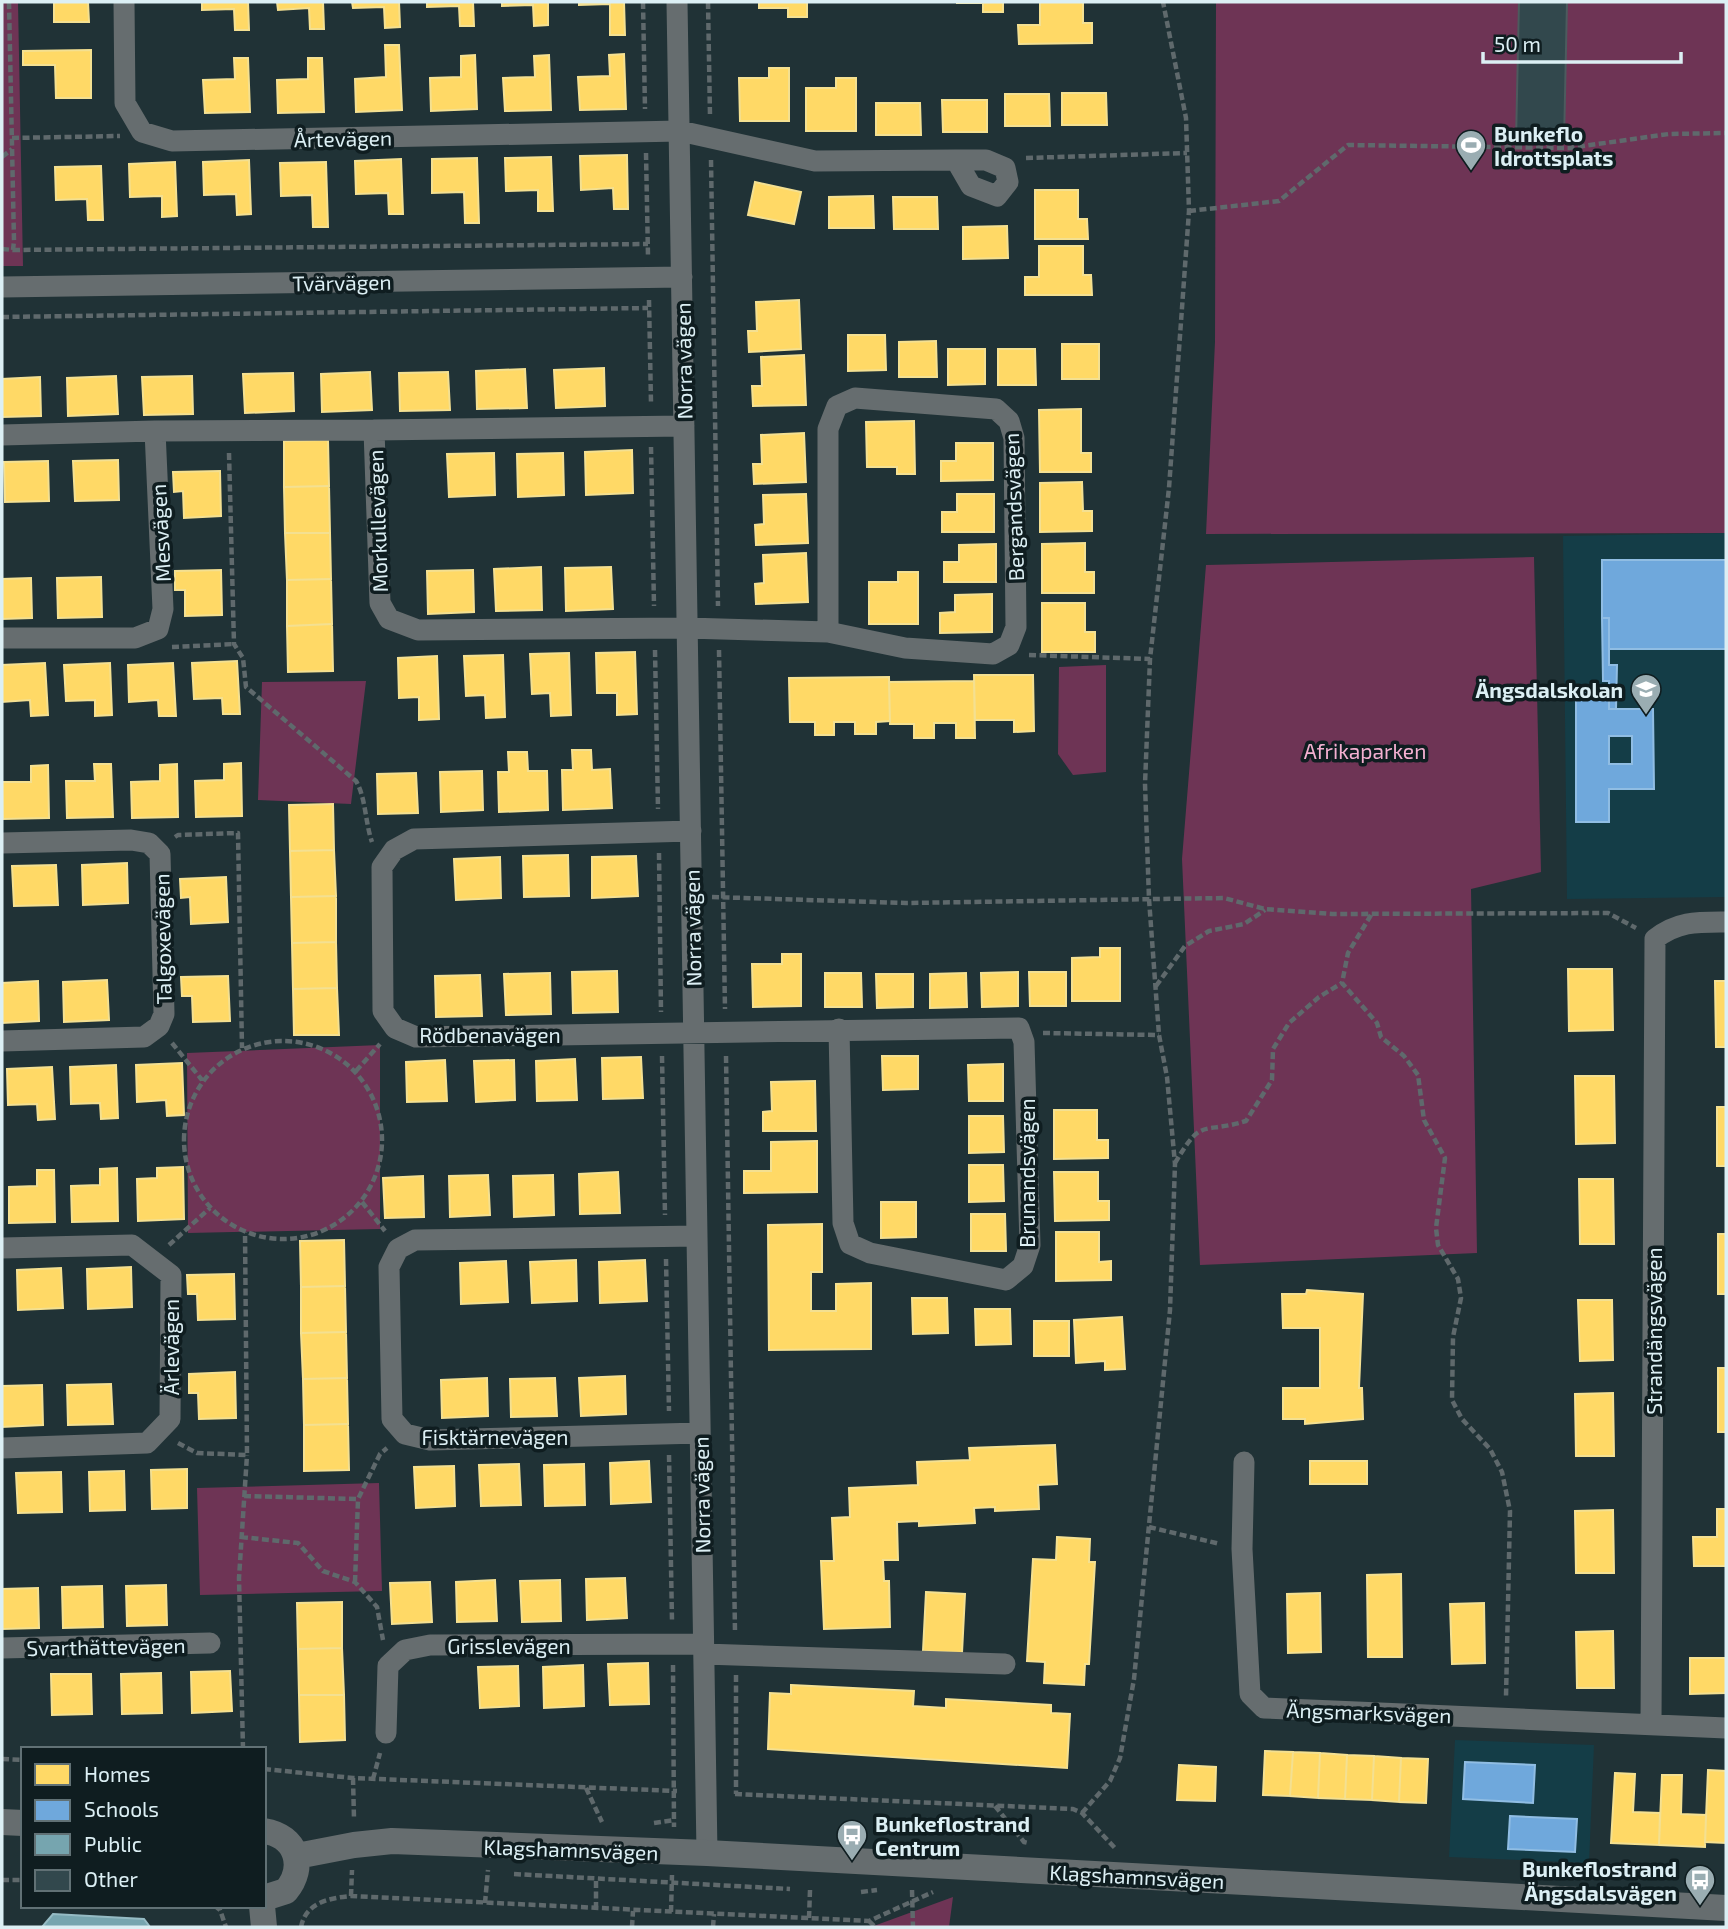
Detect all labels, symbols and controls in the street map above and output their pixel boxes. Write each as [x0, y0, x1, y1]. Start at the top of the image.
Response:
scale bar [1483, 21, 1681, 65]
text: 50 m [1494, 31, 1541, 56]
place label: Bunkeflo Idrottsplats [1494, 121, 1613, 170]
street label: Årtevägen [294, 125, 392, 151]
sports icon: Bunkeflo Idrottsplats [1454, 128, 1488, 172]
street label: Tvärvägen [292, 269, 392, 295]
street label: Norra vägen [669, 302, 697, 420]
street label: Bergandsvägen [998, 432, 1028, 582]
street label: Morkullevägen [362, 449, 392, 593]
street label: Mesvägen [145, 483, 175, 583]
school or university icon: Ängsdalskolan [1629, 672, 1663, 716]
place label: Ängsdalskolan [1476, 677, 1623, 702]
park label: Afrikaparken [1304, 738, 1426, 763]
street label: Norra vägen [678, 869, 706, 987]
street label: Talgoxevägen [148, 873, 176, 1005]
street label: Rödbenavägen [419, 1022, 561, 1047]
street label: Brunandsvägen [1014, 1098, 1039, 1248]
street label: Strandängsvägen [1641, 1247, 1666, 1415]
street label: Ärlevägen [158, 1299, 183, 1395]
street label: Fisktärnevägen [422, 1424, 568, 1449]
street label: Norra vägen [687, 1436, 715, 1554]
street label: Svarthättevägen [26, 1632, 186, 1660]
street label: Grisslevägen [447, 1633, 571, 1658]
street label: Ängsmarksvägen [1286, 1697, 1452, 1727]
legend [21, 1747, 266, 1908]
text: Homes [84, 1761, 150, 1786]
text: Schools [84, 1796, 159, 1821]
place label: Bunkeflostrand Centrum [875, 1811, 1030, 1860]
bus stop icon: Bunkeflostrand Centrum [835, 1818, 869, 1862]
text: Public [84, 1831, 142, 1856]
street label: Klagshamnsvägen [483, 1833, 659, 1865]
place label: Bunkeflostrand Ängsdalsvägen [1522, 1856, 1677, 1905]
street label: Klagshamnsvägen [1049, 1859, 1225, 1893]
bus stop icon: Bunkeflostrand Ängsdalsvägen [1683, 1863, 1717, 1907]
text: Other [84, 1866, 139, 1891]

